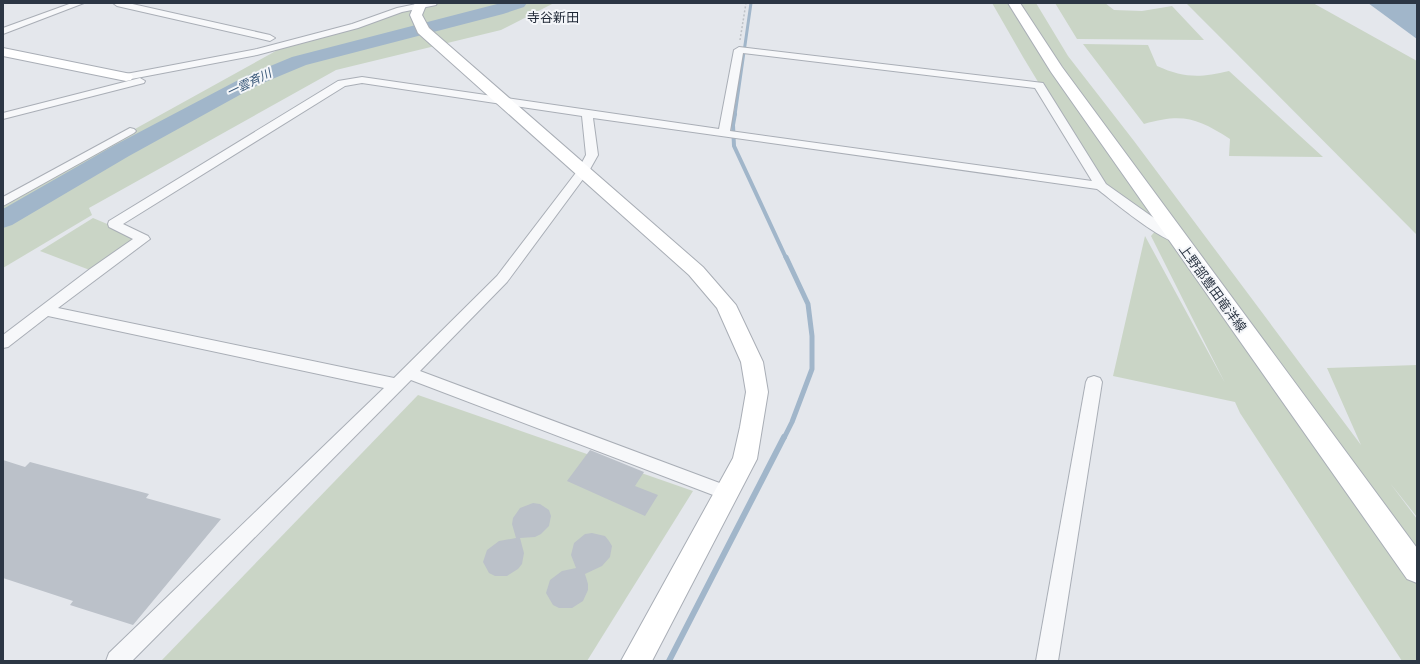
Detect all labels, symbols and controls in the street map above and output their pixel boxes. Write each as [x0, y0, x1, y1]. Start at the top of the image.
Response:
district label: 寺谷新田 [527, 8, 579, 26]
water label: 一雲斉川 [223, 64, 276, 101]
street label: 上野部豊田竜洋線 [1175, 241, 1251, 335]

